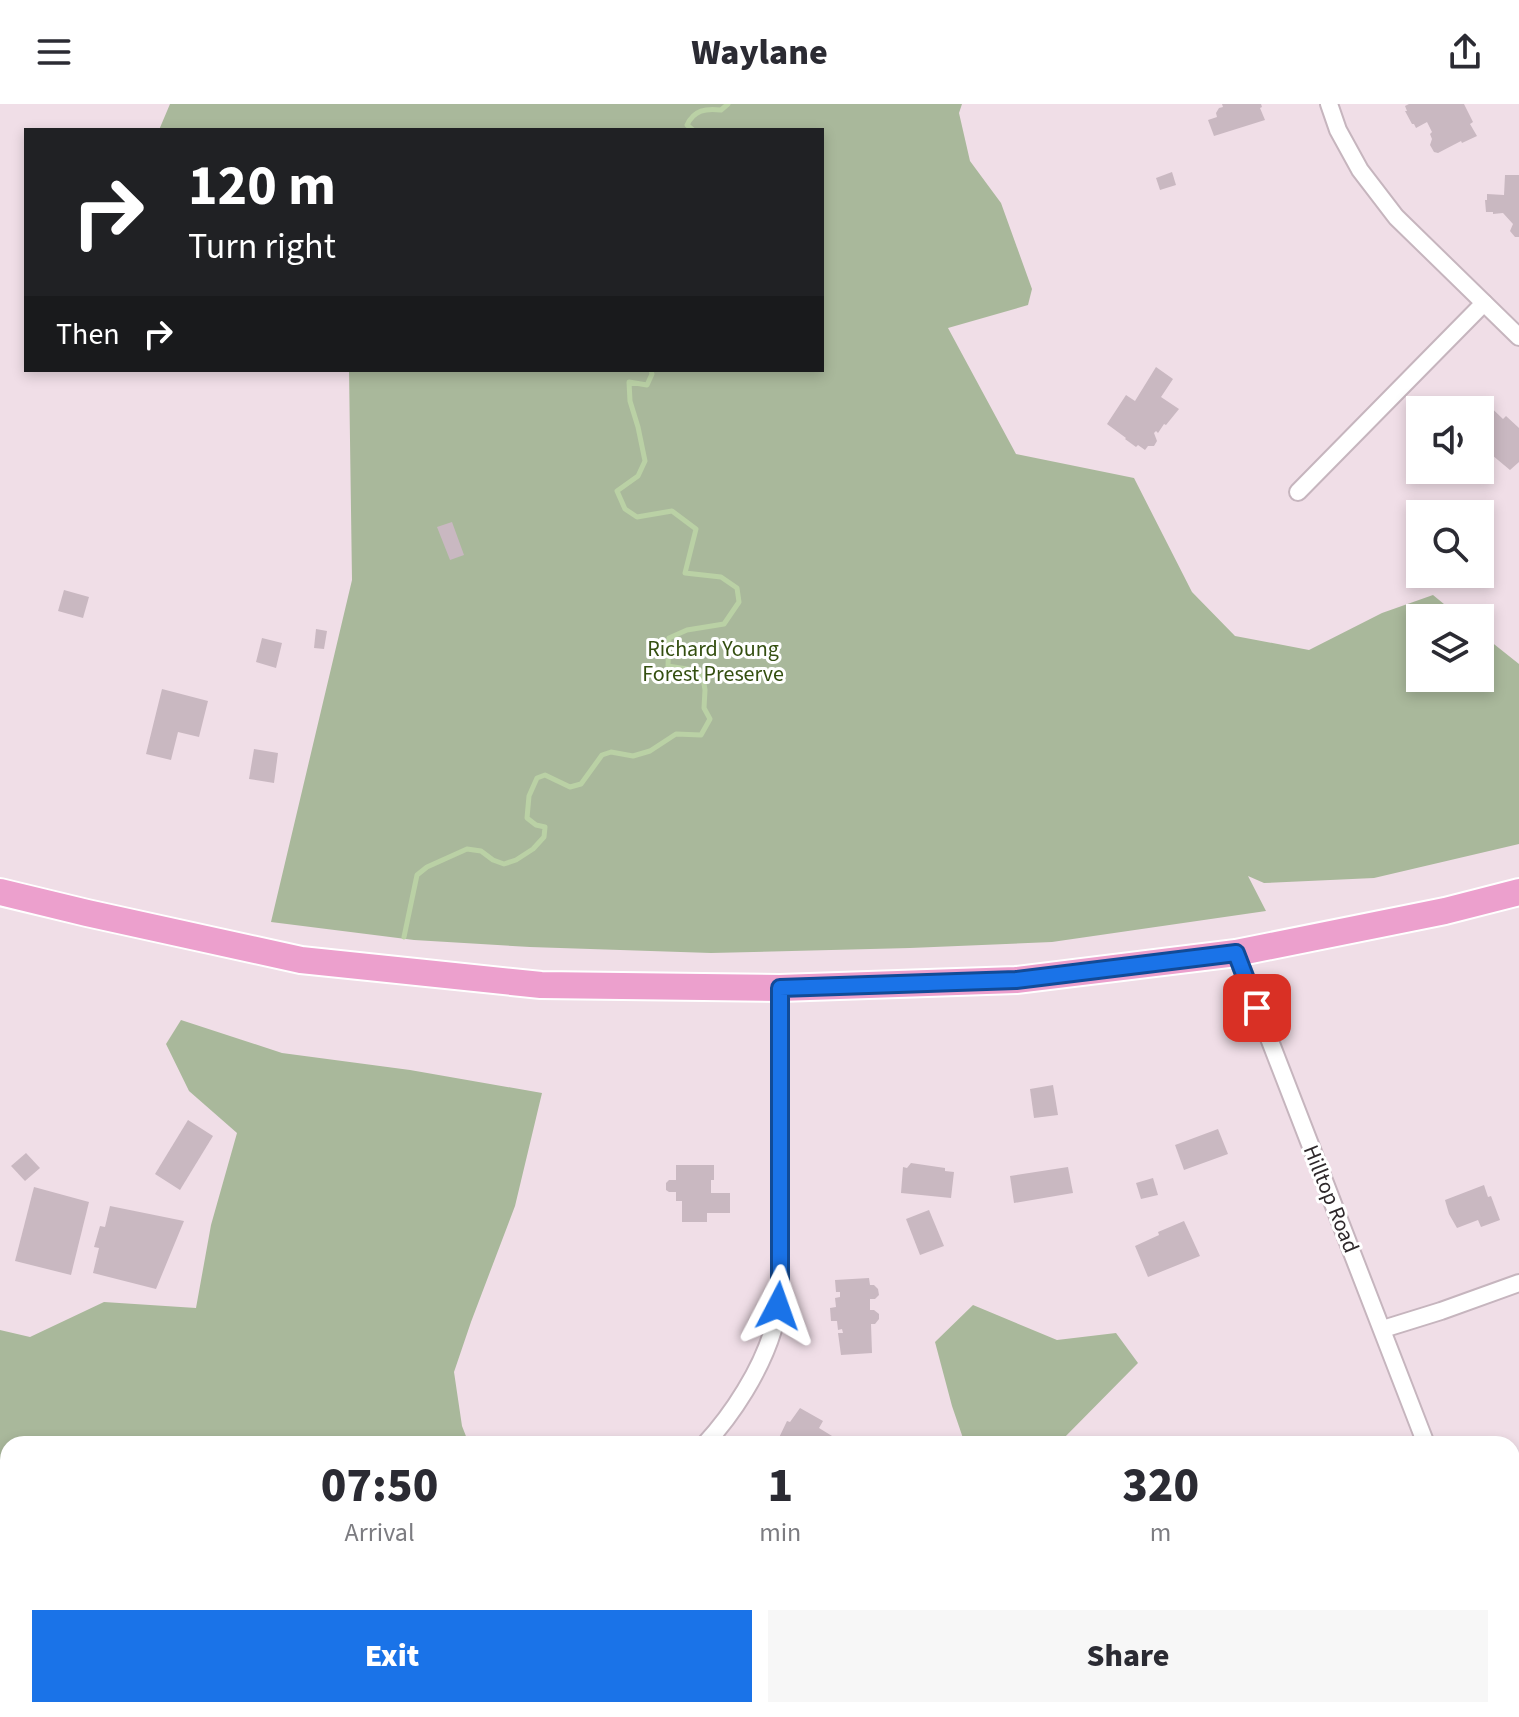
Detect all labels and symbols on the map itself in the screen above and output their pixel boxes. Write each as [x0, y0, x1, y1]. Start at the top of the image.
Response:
park label: Richard Young Forest Preserve [642, 633, 784, 690]
pin [1223, 974, 1291, 1042]
street label: Hilltop Road [1295, 1140, 1367, 1258]
position arrow [736, 1264, 820, 1348]

